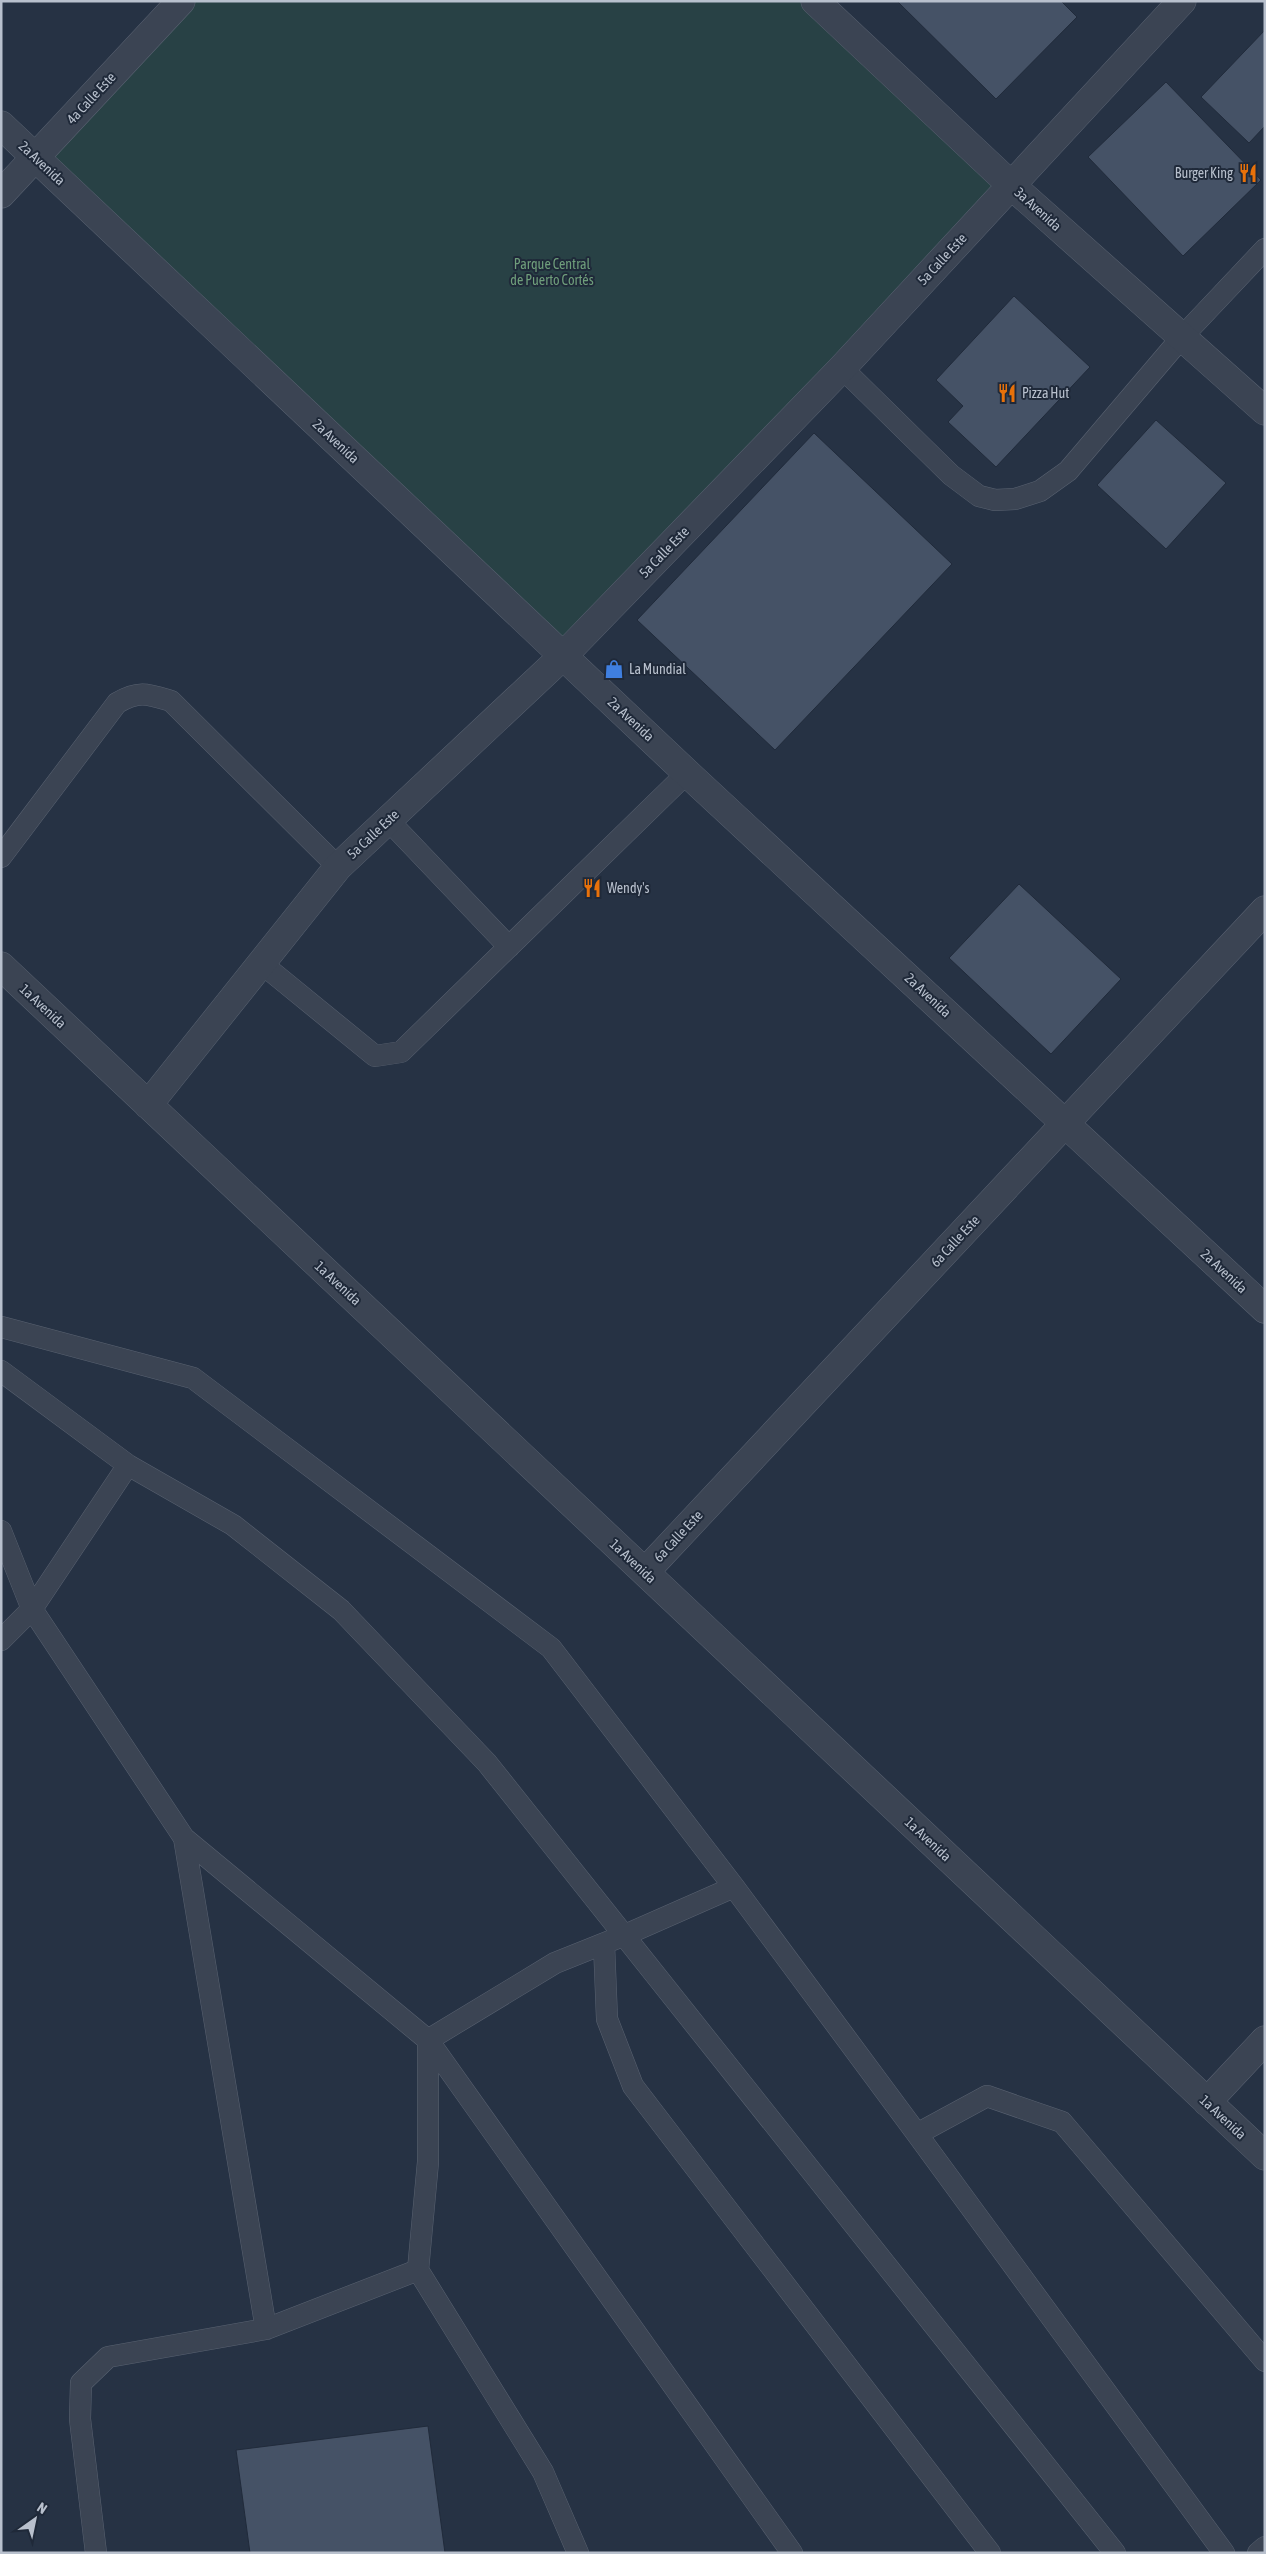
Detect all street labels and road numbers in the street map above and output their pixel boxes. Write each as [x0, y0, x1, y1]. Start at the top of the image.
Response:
street label: 4a Calle Este [63, 69, 119, 127]
street label: 2a Avenida [16, 138, 68, 188]
street label: 3a Avenida [1011, 184, 1065, 234]
street label: 5a Calle Este [914, 230, 970, 288]
street label: 2a Avenida [310, 416, 362, 466]
street label: 5a Calle Este [636, 523, 692, 581]
street label: 2a Avenida [605, 694, 657, 744]
street label: 5a Calle Este [344, 806, 402, 862]
street label: 2a Avenida [902, 970, 954, 1020]
street label: 1a Avenida [17, 981, 69, 1031]
street label: 6a Calle Este [927, 1212, 983, 1270]
street label: 2a Avenida [1198, 1246, 1250, 1296]
street label: 1a Avenida [312, 1258, 364, 1308]
street label: 6a Calle Este [650, 1507, 706, 1565]
street label: 1a Avenida [607, 1536, 659, 1586]
street label: 1a Avenida [902, 1814, 954, 1864]
street label: 1a Avenida [1197, 2092, 1249, 2142]

